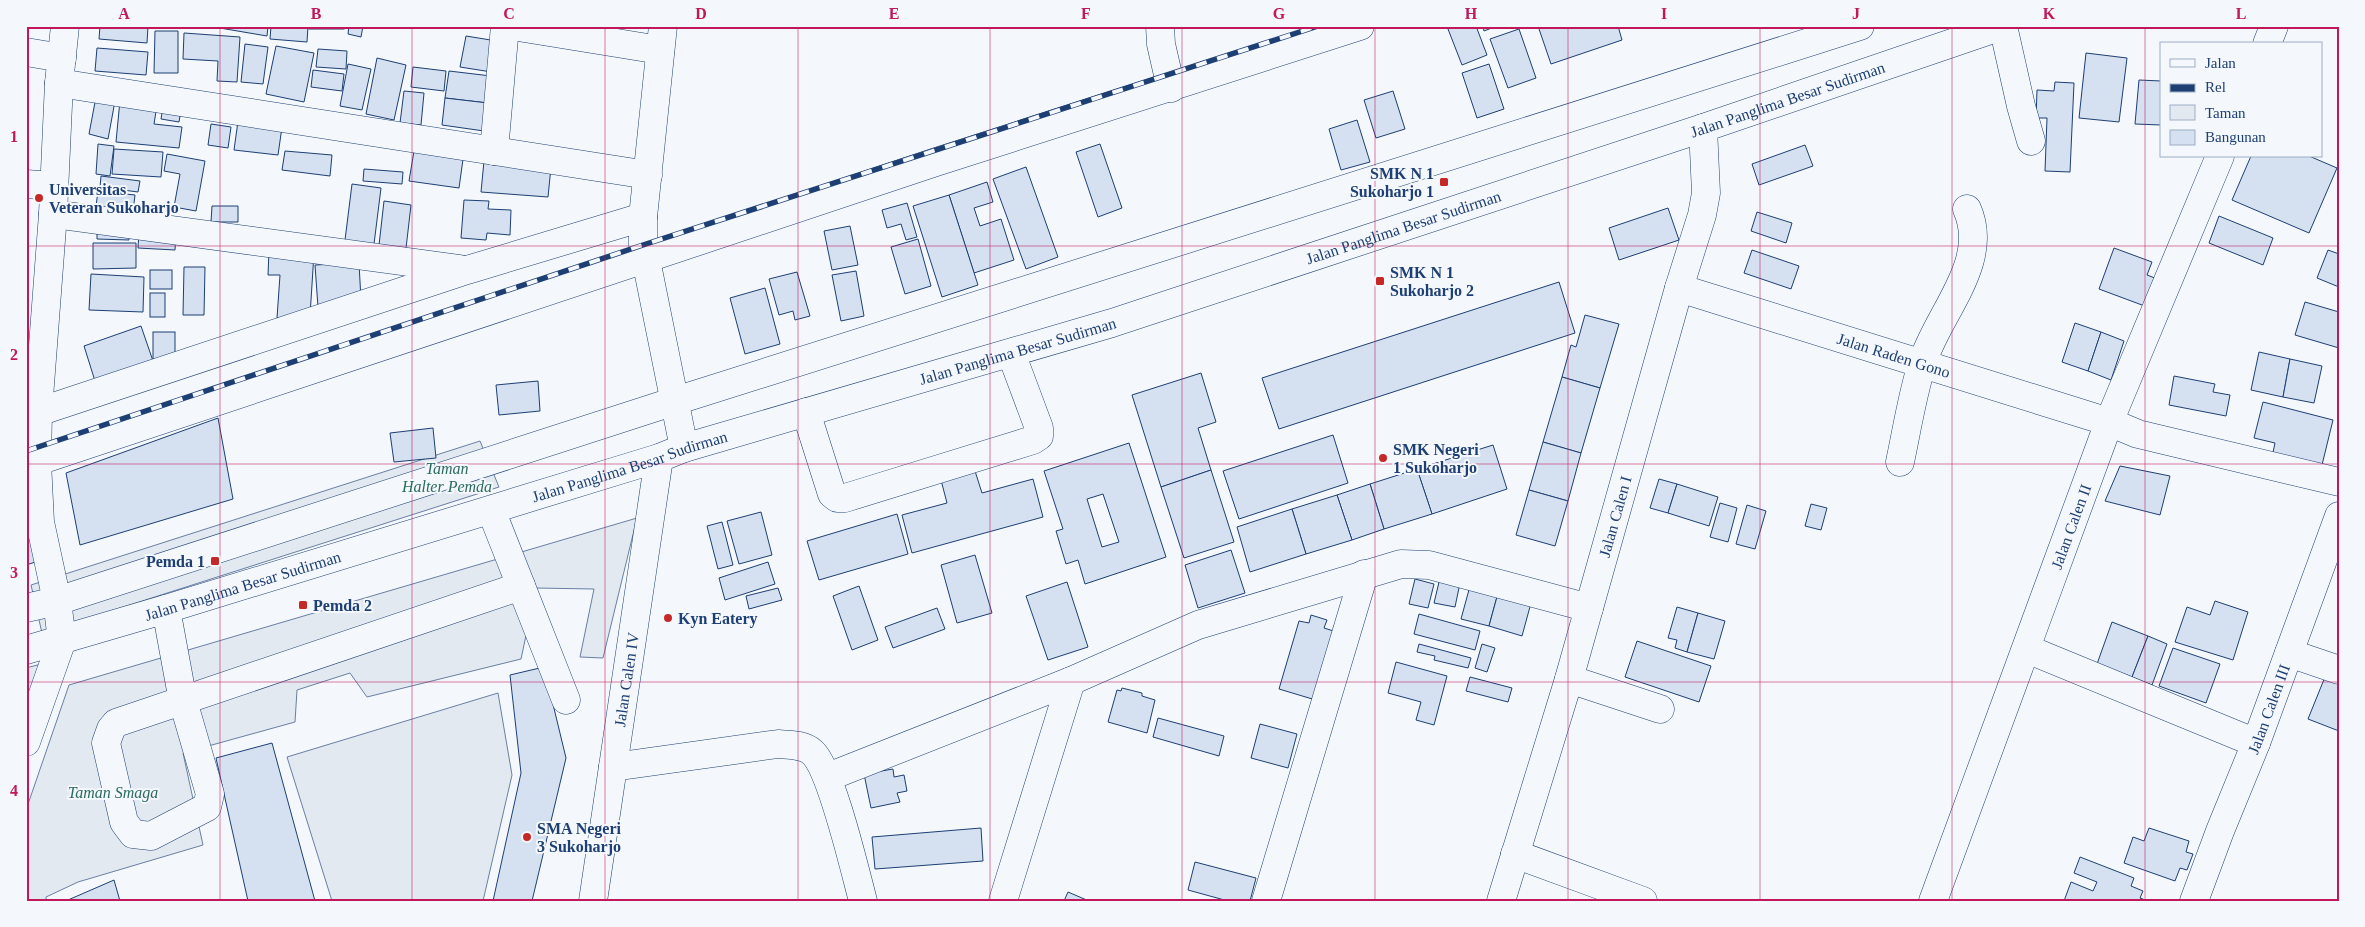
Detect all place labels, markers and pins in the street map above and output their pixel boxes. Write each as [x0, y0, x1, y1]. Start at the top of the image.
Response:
place label: SMK N 1 Sukoharjo 1 [1350, 165, 1434, 201]
marker: SMK N 1 Sukoharjo 1 [1438, 176, 1450, 188]
place label: Universitas Veteran Sukoharjo [49, 181, 179, 217]
marker: Universitas Veteran Sukoharjo [33, 192, 45, 204]
place label: SMK N 1 Sukoharjo 2 [1390, 264, 1474, 300]
marker: SMK N 1 Sukoharjo 2 [1374, 275, 1386, 287]
place label: SMK Negeri 1 Sukoharjo [1393, 441, 1479, 477]
marker: SMK Negeri 1 Sukoharjo [1377, 452, 1389, 464]
place label: Pemda 1 [146, 553, 205, 570]
marker: Pemda 1 [209, 555, 221, 567]
place label: Pemda 2 [313, 597, 372, 614]
marker: Pemda 2 [297, 599, 309, 611]
place label: Kyn Eatery [678, 610, 758, 628]
marker: Kyn Eatery [662, 612, 674, 624]
place label: SMA Negeri 3 Sukoharjo [537, 820, 622, 856]
marker: SMA Negeri 3 Sukoharjo [521, 831, 533, 843]

